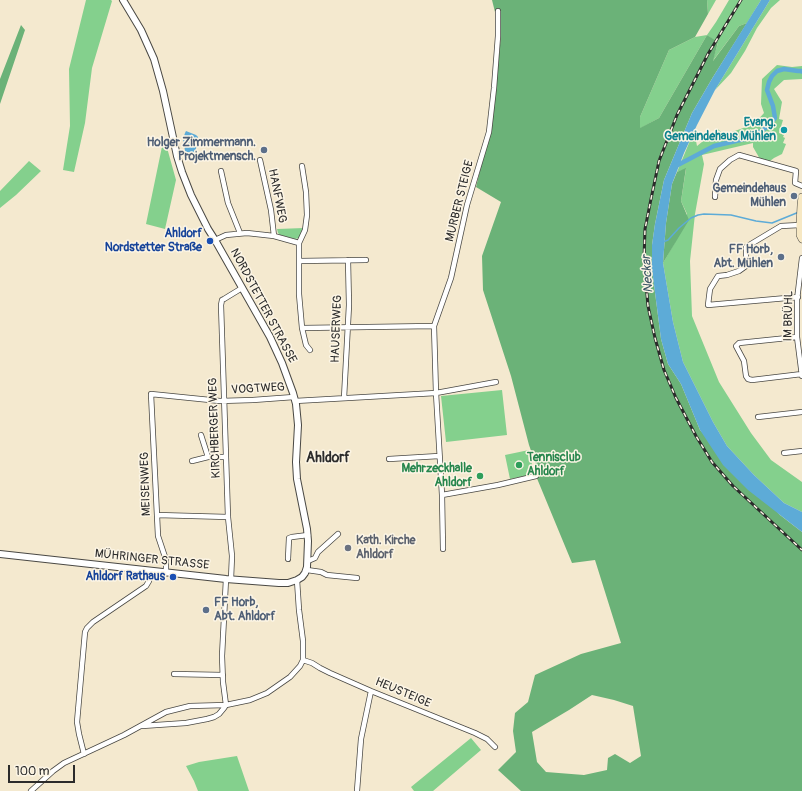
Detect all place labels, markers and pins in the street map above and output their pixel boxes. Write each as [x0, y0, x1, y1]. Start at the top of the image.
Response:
place label: Evang. Gemeindehaus Mühlen [664, 116, 776, 144]
marker: Evang. Gemeindehaus Mühlen [779, 125, 789, 135]
place label: Holger Zimmermann. Projektmensch. [147, 136, 256, 164]
marker: Holger Zimmermann. Projektmensch. [259, 145, 269, 155]
place label: Gemeindehaus Mühlen [713, 182, 786, 210]
marker: Gemeindehaus Mühlen [789, 191, 799, 201]
place label: Ahldorf Nordstetter Straße [105, 227, 202, 255]
marker: Ahldorf Nordstetter Straße [205, 236, 215, 246]
place label: FF Horb, Abt. Mühlen [713, 243, 773, 271]
marker: FF Horb, Abt. Mühlen [776, 252, 786, 262]
place label: Tennisclub Ahldorf [527, 451, 581, 479]
marker: Tennisclub Ahldorf [514, 460, 524, 470]
place label: Mehrzeckhalle Ahldorf [401, 462, 472, 490]
marker: Mehrzeckhalle Ahldorf [475, 471, 485, 481]
place label: Kath. Kirche Ahldorf [356, 534, 415, 562]
marker: Kath. Kirche Ahldorf [343, 543, 353, 553]
place label: Ahldorf Rathaus [86, 570, 165, 584]
marker: Ahldorf Rathaus [168, 572, 178, 582]
place label: FF Horb, Abt. Ahldorf [214, 596, 275, 624]
marker: FF Horb, Abt. Ahldorf [201, 605, 211, 615]

